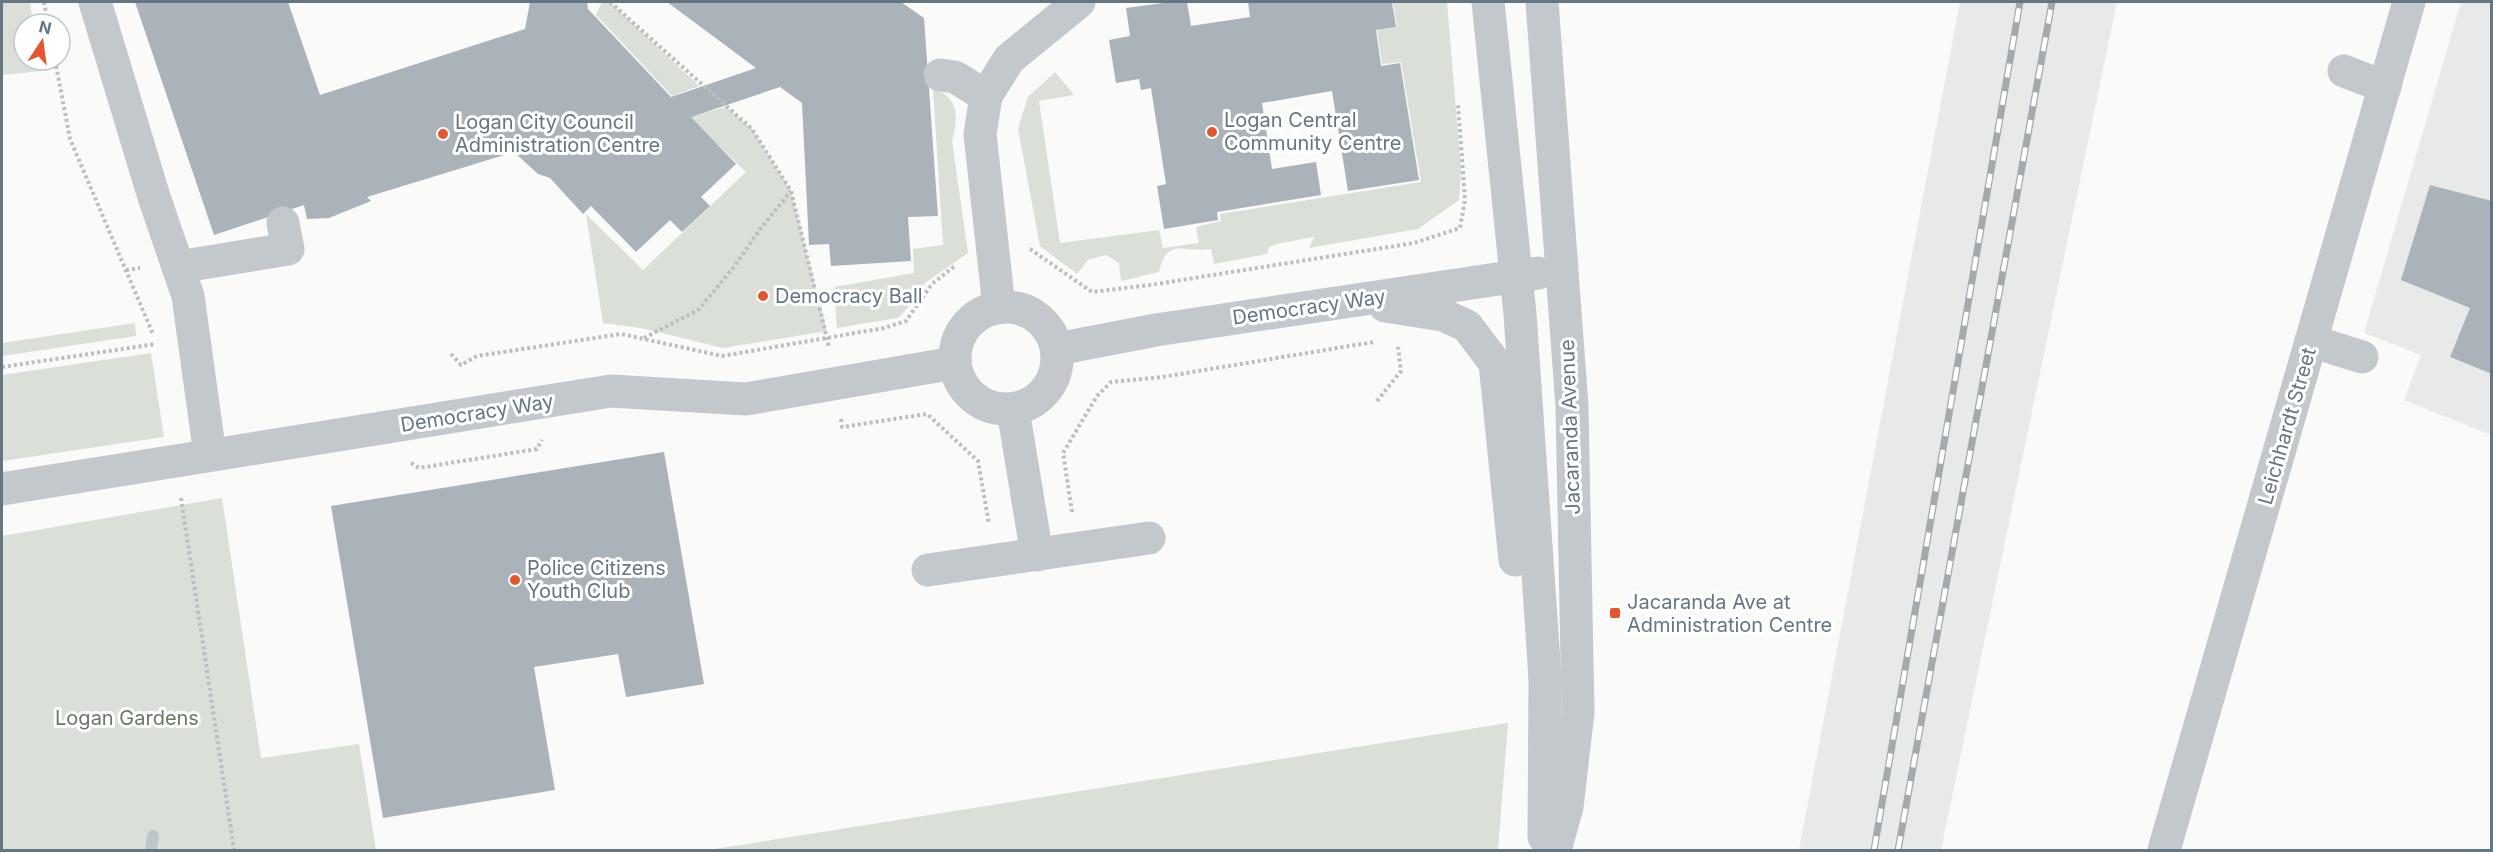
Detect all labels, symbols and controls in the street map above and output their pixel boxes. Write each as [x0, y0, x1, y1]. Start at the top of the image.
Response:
north arrow [12, 12, 72, 72]
text: N [37, 16, 54, 39]
place label: Logan Central Community Centre [1224, 108, 1401, 155]
place label: Logan City Council Administration Centre [455, 110, 660, 157]
marker: Logan Central Community Centre [1205, 125, 1219, 139]
marker: Logan City Council Administration Centre [436, 127, 450, 141]
place label: Democracy Ball [775, 284, 923, 308]
street label: Democracy Way [1231, 284, 1387, 330]
marker: Democracy Ball [756, 289, 770, 303]
street label: Jacaranda Avenue [1555, 339, 1585, 515]
street label: Leichhardt Street [2253, 344, 2321, 507]
street label: Democracy Way [399, 389, 555, 437]
place label: Police Citizens Youth Club [527, 556, 666, 603]
marker: Police Citizens Youth Club [508, 573, 522, 587]
place label: Jacaranda Ave at Administration Centre [1627, 590, 1832, 637]
marker: Jacaranda Ave at Administration Centre [1608, 606, 1622, 620]
park label: Logan Gardens [55, 706, 199, 730]

